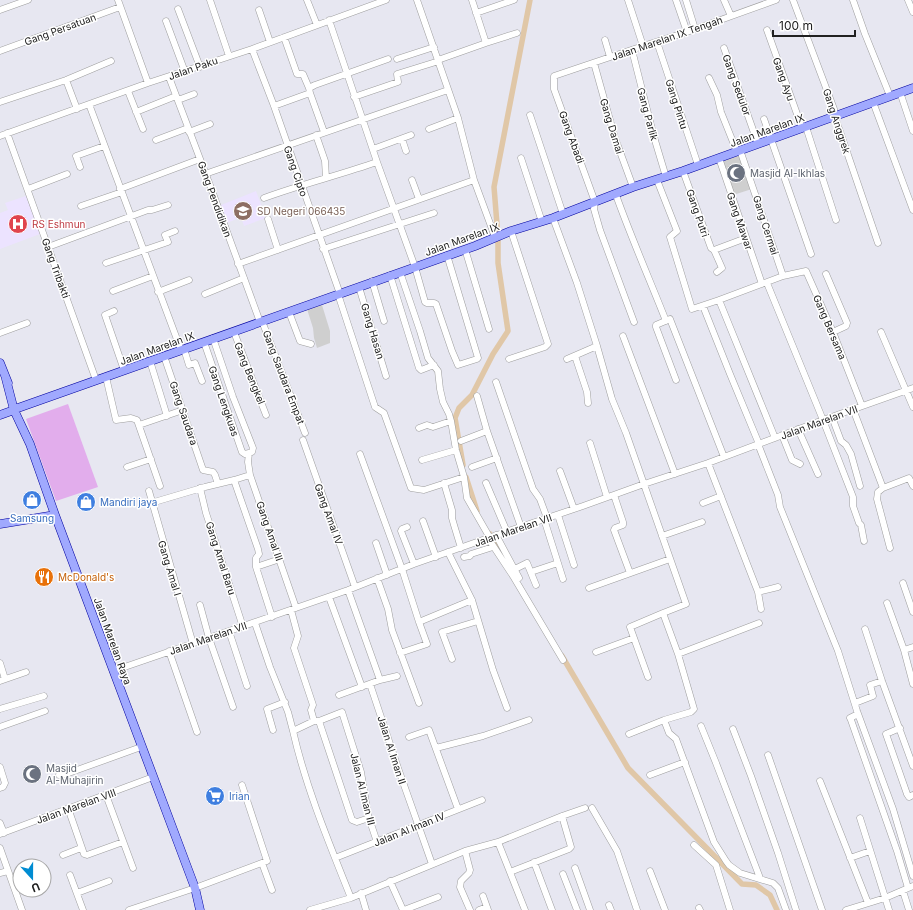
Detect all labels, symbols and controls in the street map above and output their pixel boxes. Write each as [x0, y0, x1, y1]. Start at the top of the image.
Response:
street label: Gang Persatuan [22, 10, 98, 48]
scale bar [773, 12, 855, 38]
street label: Jalan Marelan IX Tengah [610, 13, 724, 63]
text: 100 m [779, 18, 813, 33]
street label: Gang Sedulor [720, 53, 754, 118]
street label: Jalan Paku [167, 54, 219, 82]
street label: Gang Ayu [771, 55, 797, 103]
street label: Gang Pintu [663, 77, 691, 131]
street label: Gang Parlik [635, 86, 661, 142]
street label: Gang Anggrek [821, 87, 853, 156]
street label: Gang Damai [598, 97, 626, 155]
street label: Gang Abadi [557, 109, 587, 165]
street label: Jalan Marelan IX [728, 111, 806, 149]
street label: Gang Cipto [282, 144, 310, 198]
street label: Gang Pendidikan [196, 159, 234, 239]
mosque icon: Masjid Al-Ikhlas [725, 162, 747, 184]
place label: Masjid Al-Ikhlas [750, 167, 825, 179]
street label: Gang Putri [684, 187, 712, 239]
street label: Gang Mawar [725, 191, 756, 252]
street label: Gang Cermai [751, 194, 781, 256]
school or university icon: SD Negeri 066435 [232, 200, 254, 222]
place label: SD Negeri 066435 [257, 205, 345, 217]
hospital icon: RS Eshmun [7, 213, 29, 235]
place label: RS Eshmun [32, 218, 86, 230]
street label: Jalan Marelan IX [423, 220, 501, 258]
street label: Gang Tribakti [40, 236, 72, 300]
street label: Gang Bersama [811, 293, 849, 361]
street label: Gang Hasan [359, 302, 387, 360]
street label: Gang Saudara Empat [261, 328, 308, 426]
street label: Jalan Marelan IX [118, 329, 196, 367]
street label: Gang Bengkel [232, 340, 268, 406]
street label: Gang Lengkuas [206, 364, 242, 438]
street label: Gang Saudara [167, 379, 201, 447]
street label: Jalan Marelan VII [779, 402, 859, 442]
street label: Gang Amal IV [312, 482, 346, 546]
shop icon: Samsung [21, 489, 43, 511]
shop icon: Mandiri jaya [75, 491, 97, 513]
place label: Mandiri jaya [100, 496, 157, 508]
street label: Gang Amal III [254, 499, 286, 563]
street label: Jalan Marelan VII [473, 511, 553, 549]
place label: Samsung [10, 512, 54, 524]
street label: Gang Amal Baru [204, 520, 239, 596]
street label: Gang Amal I [156, 539, 184, 597]
restaurant icon: McDonald's [33, 566, 55, 588]
place label: McDonald's [58, 571, 114, 583]
street label: Jalan Marelan Raya [92, 596, 134, 686]
street label: Jalan Marelan VII [168, 619, 248, 657]
street label: Jalan Al Iman II [375, 714, 409, 786]
street label: Jalan Al Iman III [348, 752, 378, 826]
place label: Masjid Al-Muhajirin [46, 762, 104, 786]
mosque icon: Masjid Al-Muhajirin [21, 763, 43, 785]
supermarket icon: Irian [204, 785, 226, 807]
street label: Jalan Marelan VIII [35, 786, 117, 826]
place label: Irian [229, 790, 250, 802]
street label: Jalan Al Iman IV [372, 809, 446, 849]
north arrow [12, 858, 52, 898]
text: U [29, 879, 42, 895]

